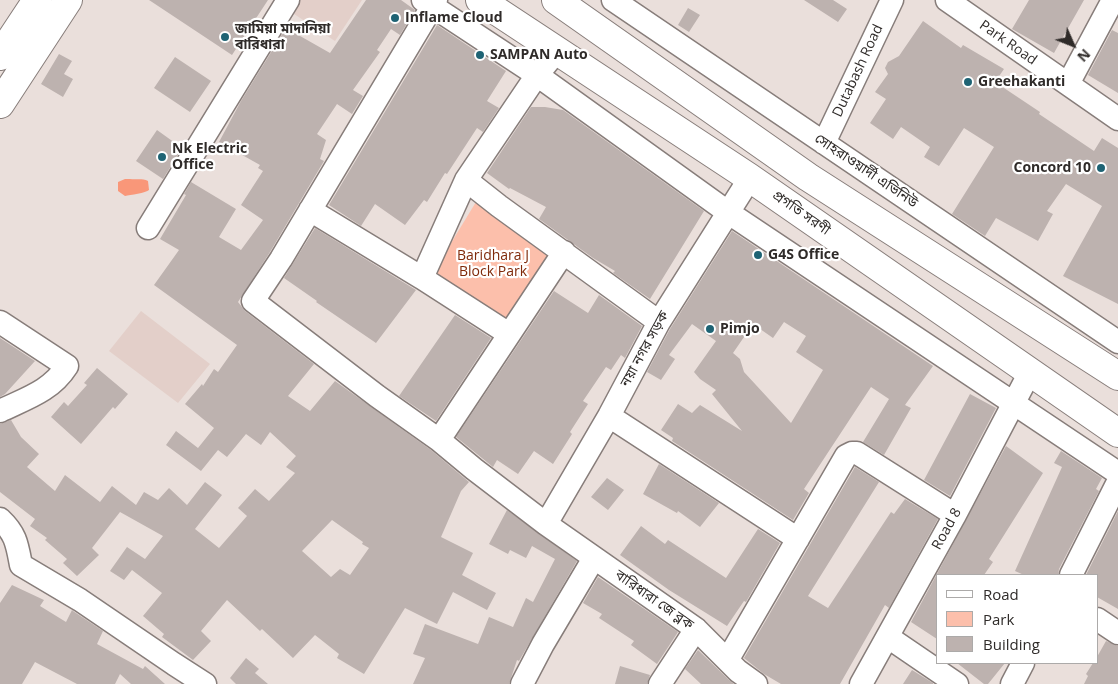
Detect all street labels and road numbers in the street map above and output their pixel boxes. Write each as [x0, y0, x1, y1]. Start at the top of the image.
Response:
street label: Park Road [976, 17, 1040, 69]
street label: Dutabash Road [829, 22, 887, 120]
street label: সোহরাওয়ার্দী এভিনিউ [811, 130, 921, 212]
street label: প্রগতি সরণী [769, 187, 833, 239]
street label: নয়া নগর সড়ক [617, 308, 673, 390]
street label: Road 8 [929, 505, 965, 553]
street label: বারিধারা জে ব্লক [611, 567, 697, 633]

